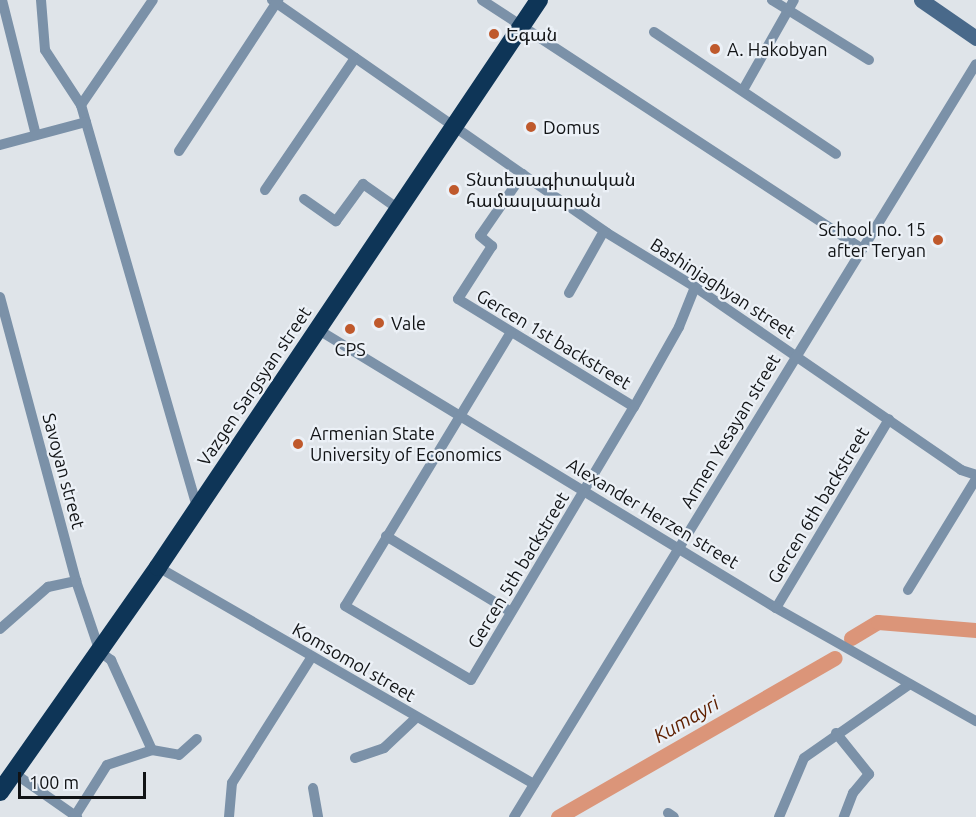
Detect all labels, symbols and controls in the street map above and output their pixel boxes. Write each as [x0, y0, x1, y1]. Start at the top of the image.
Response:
place label: Եգան [506, 23, 557, 45]
marker: Եգան [487, 27, 501, 41]
place label: A. Hakobyan [727, 38, 827, 60]
marker: A. Hakobyan [708, 42, 722, 56]
place label: Domus [543, 116, 600, 138]
marker: Domus [524, 120, 538, 134]
place label: Տնտեսագիտական համասլսարան [466, 169, 636, 212]
marker: Տնտեսագիտական համասլսարան [447, 183, 461, 197]
place label: School no. 15 after Teryan [818, 219, 926, 262]
street label: Bashinjaghyan street [646, 233, 800, 343]
marker: School no. 15 after Teryan [931, 233, 945, 247]
street label: Gercen 1st backstreet [473, 284, 635, 394]
street label: Vazgen Sargsyan street [193, 302, 315, 470]
place label: Vale [391, 312, 426, 334]
marker: Vale [372, 316, 386, 330]
marker: CPS [343, 322, 357, 336]
place label: CPS [334, 338, 366, 360]
street label: Armen Yesayan street [675, 350, 785, 512]
street label: Savoyan street [38, 411, 90, 531]
place label: Armenian State University of Economics [310, 423, 502, 466]
street label: Gercen 6th backstreet [763, 423, 873, 587]
marker: Armenian State University of Economics [291, 437, 305, 451]
street label: Alexander Herzen street [563, 453, 743, 573]
street label: Gercen 5th backstreet [463, 488, 573, 652]
street label: Komsomol street [289, 618, 419, 706]
water label: Kumayri [649, 691, 723, 747]
scale bar [21, 760, 148, 798]
text: 100 m [29, 772, 79, 792]

